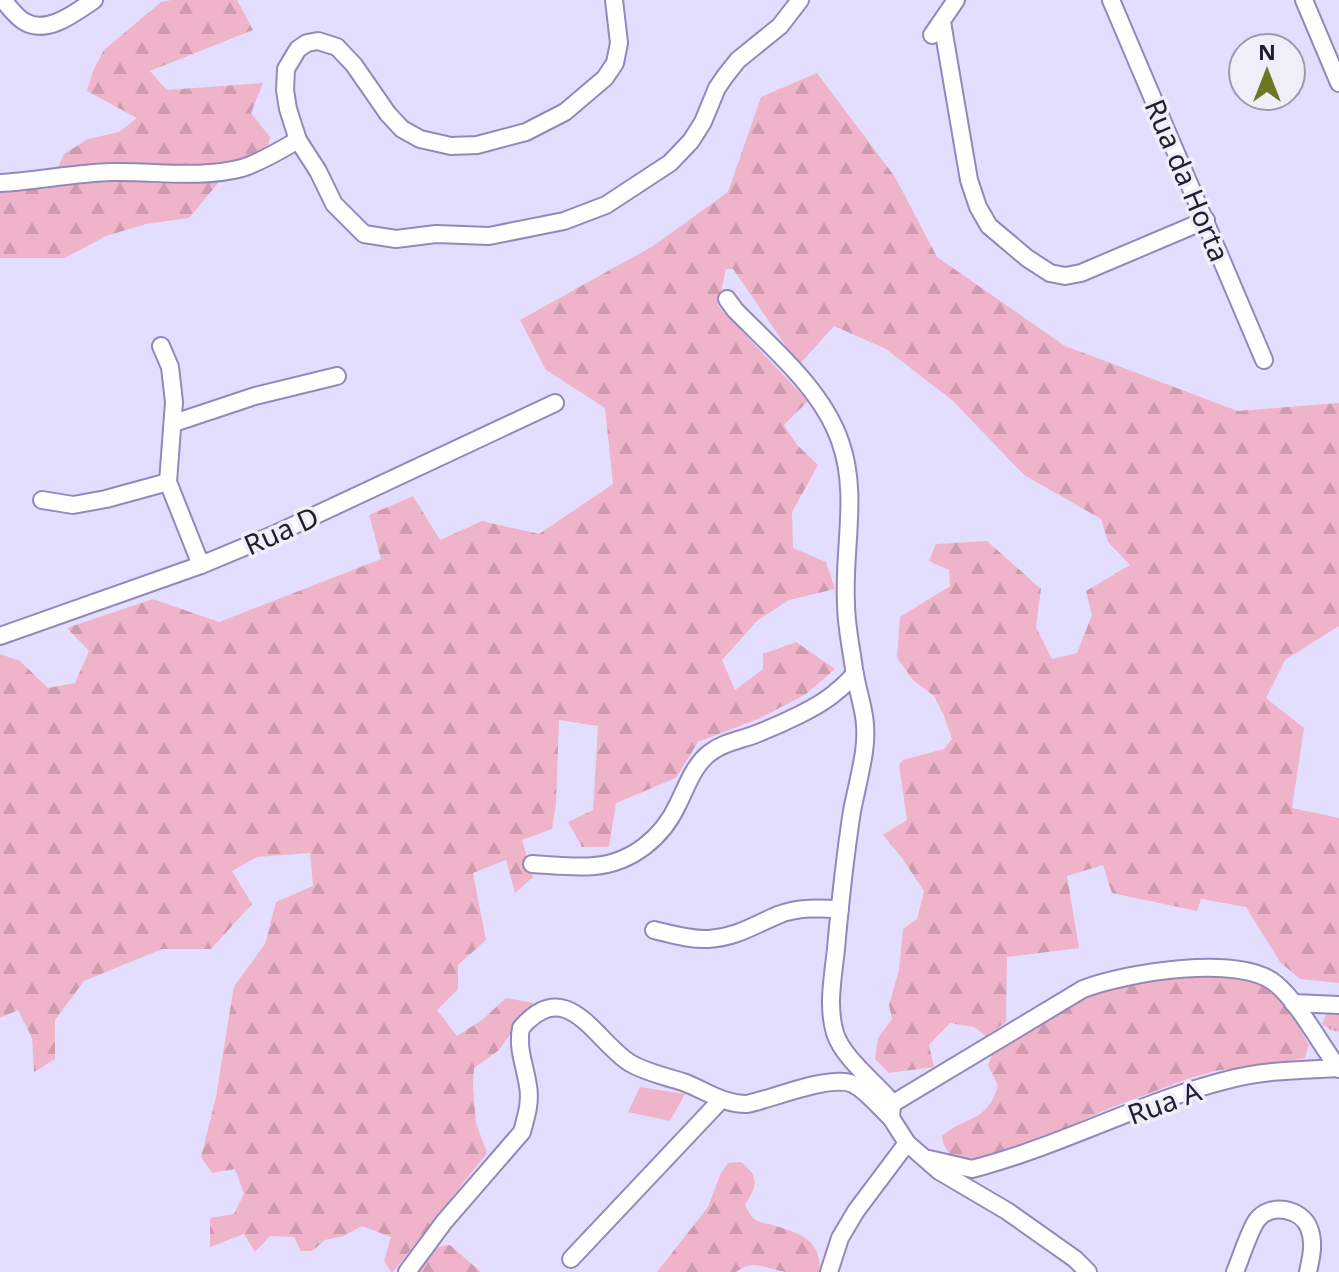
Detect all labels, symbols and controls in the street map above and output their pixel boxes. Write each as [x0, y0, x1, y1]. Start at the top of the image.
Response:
north arrow [1227, 32, 1307, 112]
text: N [1258, 36, 1276, 66]
street label: Rua da Horta [1137, 93, 1239, 267]
street label: Rua D [238, 497, 324, 563]
street label: Rua A [1122, 1071, 1206, 1133]

